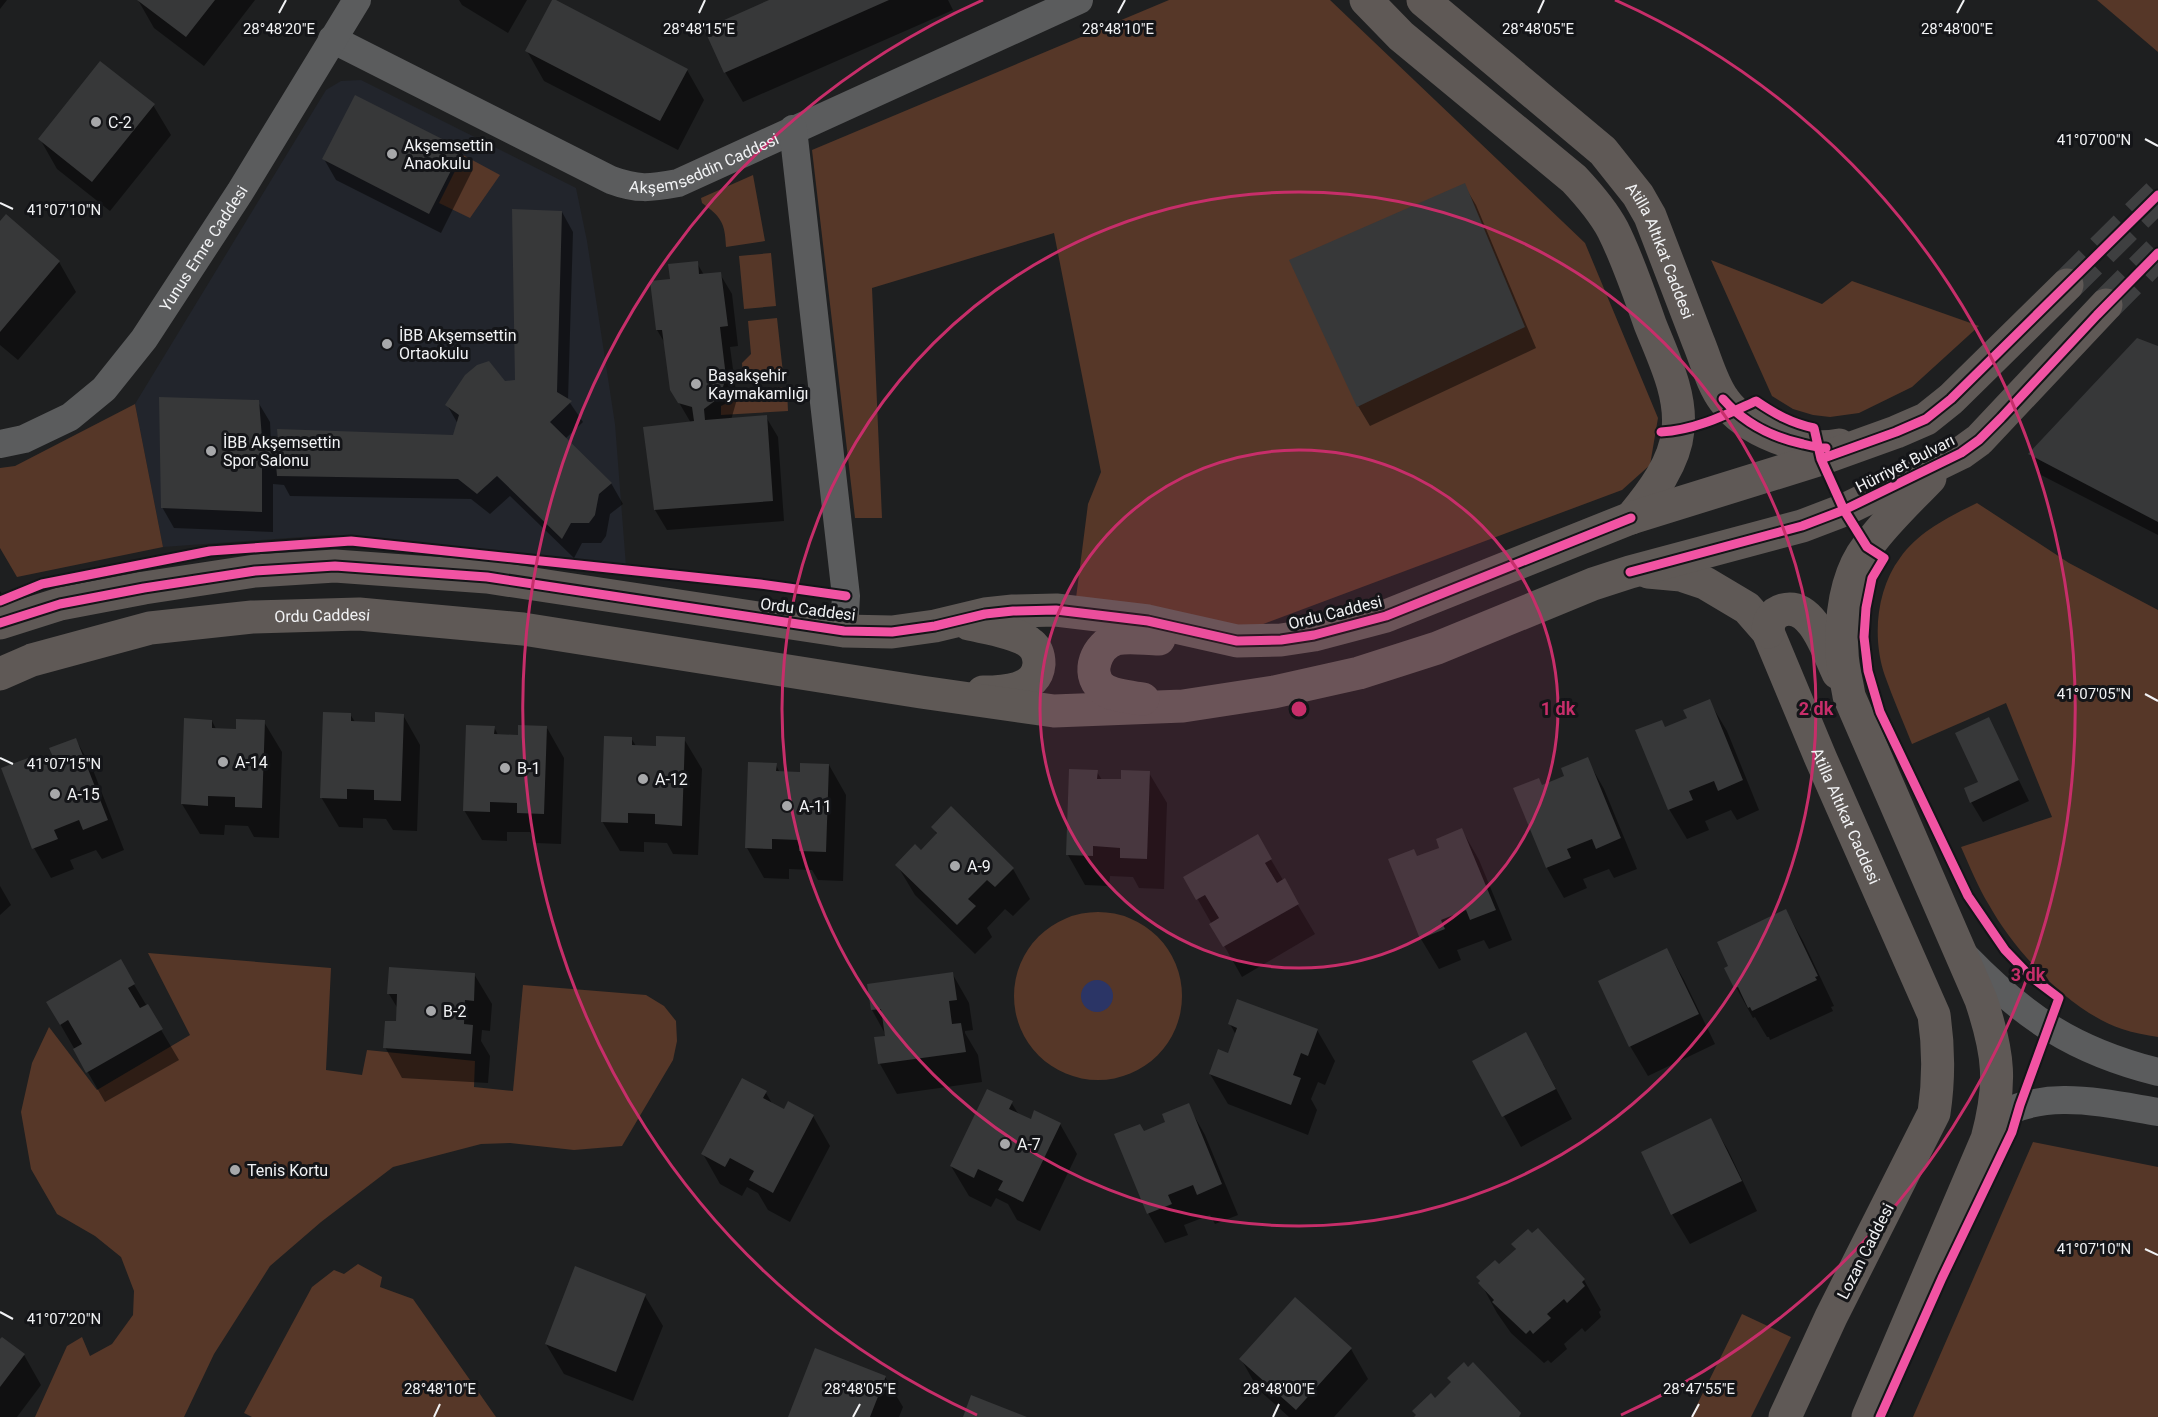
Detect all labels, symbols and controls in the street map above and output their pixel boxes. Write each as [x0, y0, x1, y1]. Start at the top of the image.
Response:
text: 28°48'20"E [243, 20, 316, 38]
text: 28°48'15"E [663, 20, 736, 38]
text: 28°48'10"E [1082, 20, 1155, 38]
text: 28°48'05"E [1502, 20, 1575, 38]
text: 28°48'00"E [1921, 20, 1994, 38]
place label: C-2 [108, 113, 132, 132]
marker: C-2 [89, 115, 103, 129]
street label: Akşemseddin Caddesi [628, 129, 782, 197]
text: 41°07'00"N [2057, 131, 2131, 149]
place label: Akşemsettin Anaokulu [404, 136, 493, 173]
marker: Akşemsettin Anaokulu [385, 147, 399, 161]
street label: Atilla Altıkat Caddesi [1622, 179, 1698, 321]
street label: Yunus Emre Caddesi [156, 182, 252, 315]
text: 41°07'10"N [27, 201, 101, 219]
place label: İBB Akşemsettin Ortaokulu [399, 326, 517, 363]
marker: İBB Akşemsettin Ortaokulu [380, 337, 394, 351]
place label: Başakşehir Kaymakamlığı [708, 366, 809, 403]
marker: Başakşehir Kaymakamlığı [689, 377, 703, 391]
street label: Hürriyet Bulvarı [1853, 430, 1958, 497]
place label: İBB Akşemsettin Spor Salonu [223, 433, 341, 470]
marker: İBB Akşemsettin Spor Salonu [204, 444, 218, 458]
street label: Ordu Caddesi [1286, 592, 1384, 633]
street label: Ordu Caddesi [759, 594, 857, 625]
street label: Ordu Caddesi [274, 605, 371, 626]
text: 41°07'05"N [2057, 685, 2131, 703]
text: 1 dk [1541, 698, 1576, 719]
text: 2 dk [1799, 698, 1834, 719]
centre of rings [1289, 699, 1309, 719]
street label: Atilla Altıkat Caddesi [1807, 745, 1884, 887]
place label: A-14 [235, 753, 268, 772]
text: 41°07'15"N [27, 755, 101, 773]
marker: A-14 [216, 755, 230, 769]
place label: B-1 [517, 759, 540, 778]
marker: B-1 [498, 761, 512, 775]
place label: A-12 [655, 770, 688, 789]
marker: A-12 [636, 772, 650, 786]
place label: A-15 [67, 785, 100, 804]
marker: A-15 [48, 787, 62, 801]
place label: A-11 [799, 797, 832, 816]
marker: A-11 [780, 799, 794, 813]
place label: A-9 [967, 857, 991, 876]
marker: A-9 [948, 859, 962, 873]
text: 3 dk [2011, 964, 2046, 985]
place label: B-2 [443, 1002, 466, 1021]
marker: B-2 [424, 1004, 438, 1018]
place label: A-7 [1017, 1135, 1041, 1154]
marker: A-7 [998, 1137, 1012, 1151]
place label: Tenis Kortu [247, 1161, 328, 1180]
marker: Tenis Kortu [228, 1163, 242, 1177]
street label: Lozan Caddesi [1833, 1200, 1898, 1302]
text: 41°07'10"N [2057, 1240, 2131, 1258]
text: 41°07'20"N [27, 1310, 101, 1328]
text: 28°48'10"E [404, 1380, 477, 1398]
text: 28°48'05"E [824, 1380, 897, 1398]
text: 28°48'00"E [1243, 1380, 1316, 1398]
text: 28°47'55"E [1663, 1380, 1736, 1398]

